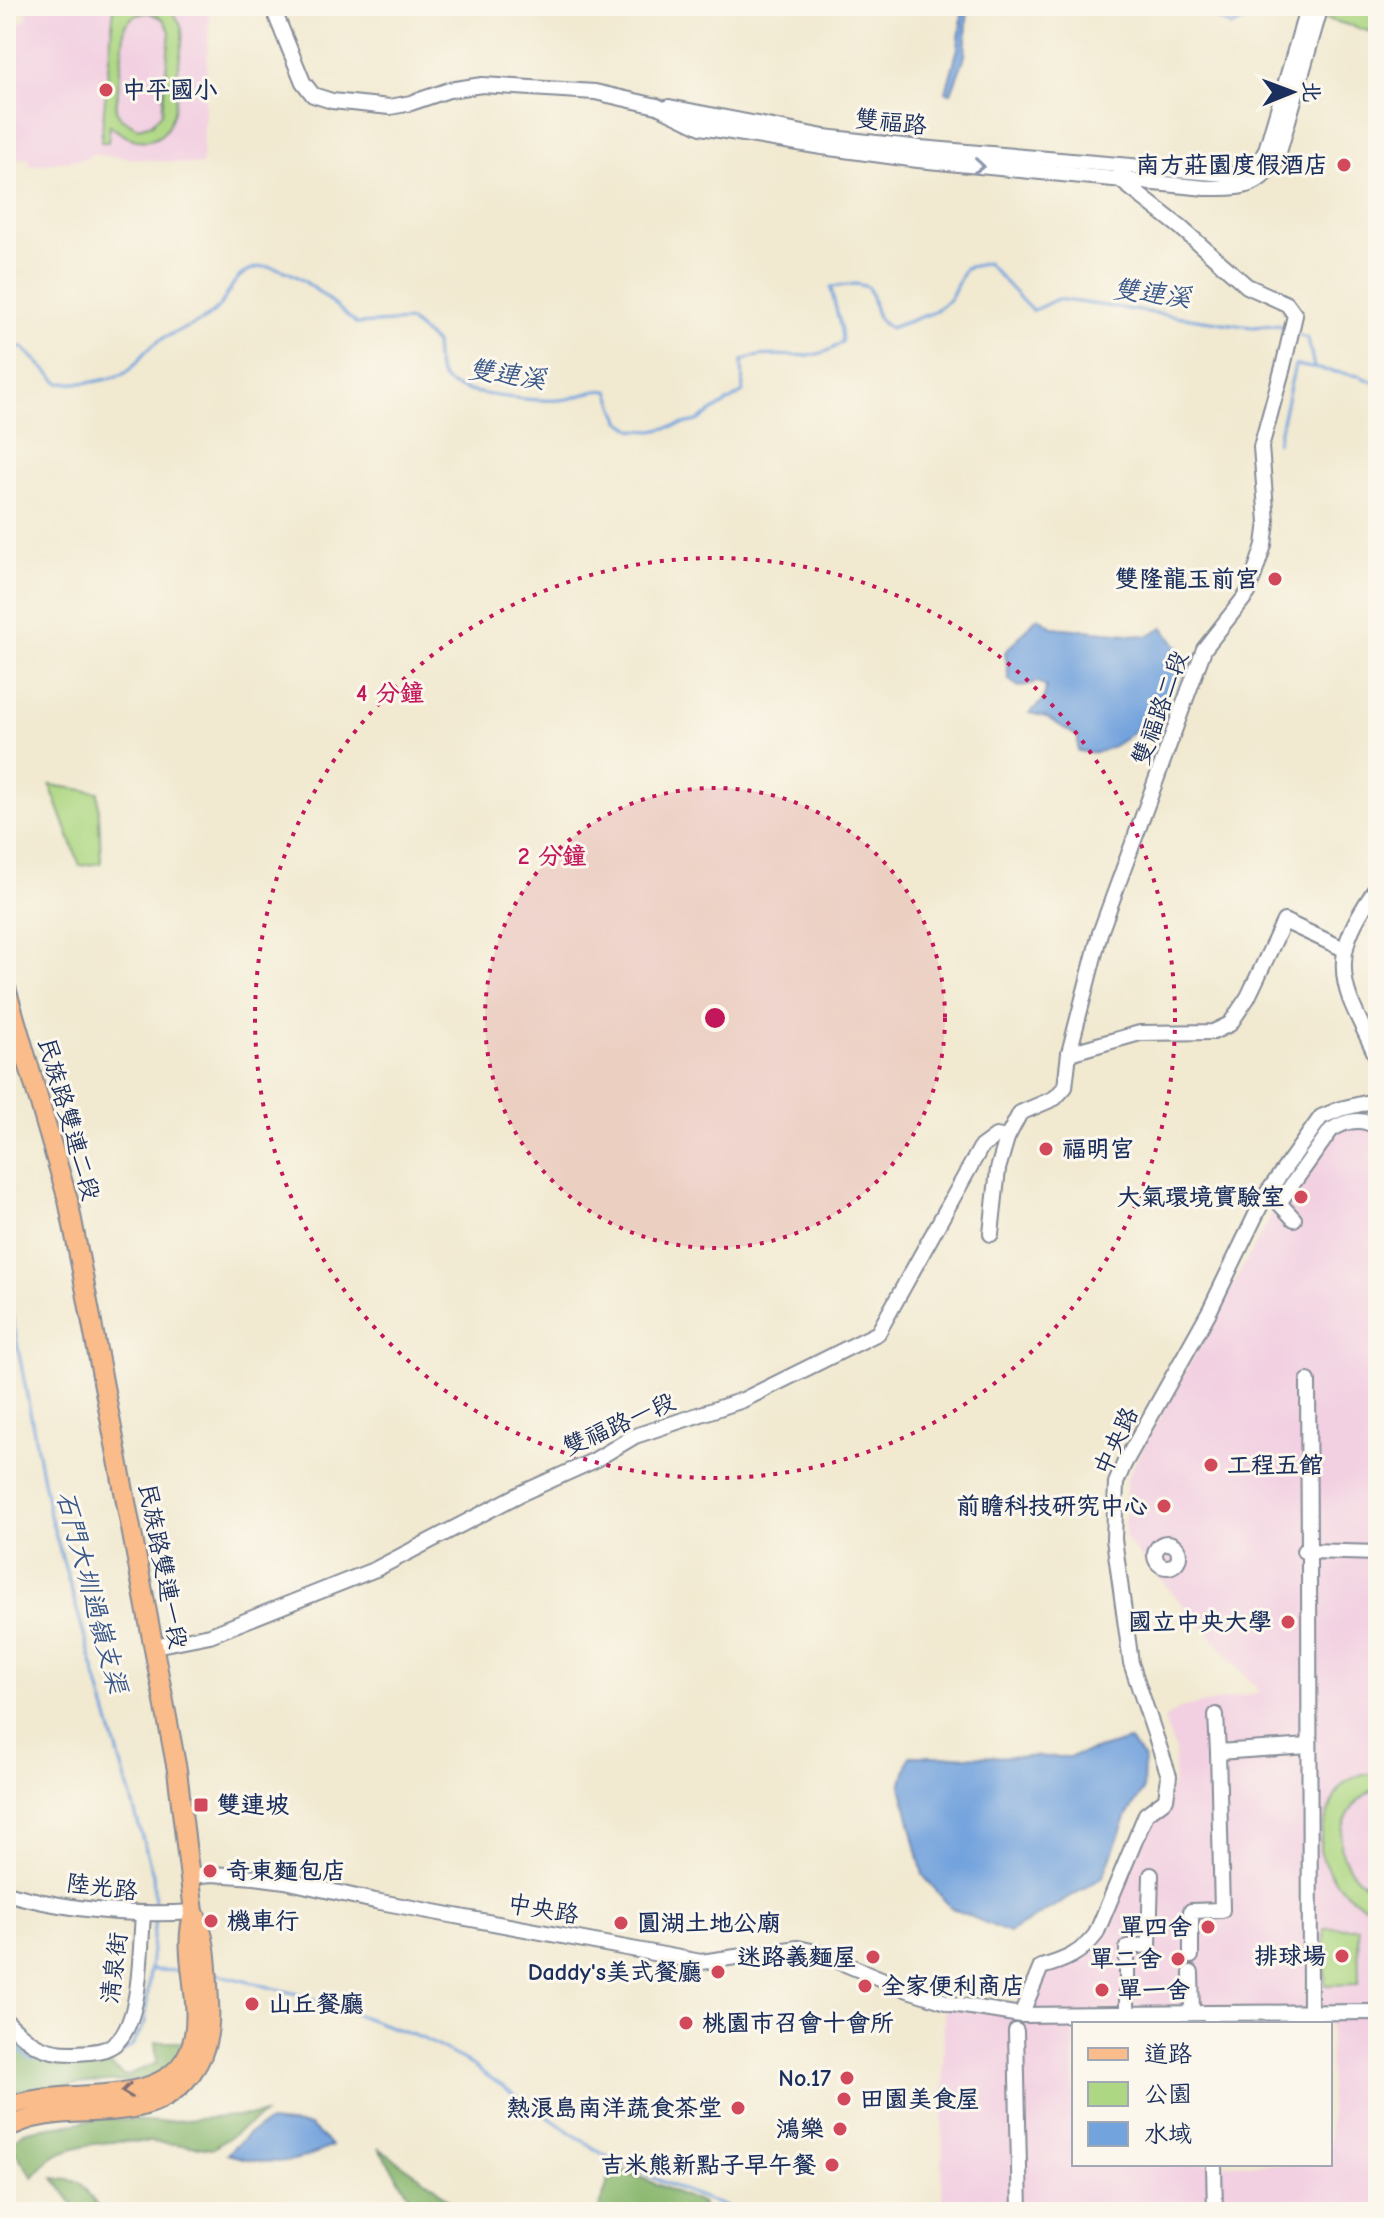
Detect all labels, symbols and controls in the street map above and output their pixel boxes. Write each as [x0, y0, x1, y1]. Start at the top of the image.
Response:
north arrow [1252, 52, 1332, 132]
place label: 中平國小 [122, 76, 218, 104]
text: 北 [1298, 80, 1324, 103]
marker: 中平國小 [97, 81, 115, 99]
street label: 雙福路 [854, 104, 928, 140]
place label: 南方莊園度假酒店 [1136, 151, 1328, 179]
marker: 南方莊園度假酒店 [1335, 156, 1353, 174]
one-way arrow [973, 157, 986, 174]
water label: 雙連溪 [1111, 274, 1194, 314]
water label: 雙連溪 [466, 355, 550, 396]
place label: 雙隆龍玉前宮 [1115, 565, 1259, 593]
marker: 雙隆龍玉前宮 [1266, 570, 1284, 588]
street label: 雙福路二段 [1126, 647, 1194, 769]
text: 4 分鐘 [356, 679, 424, 707]
text: 2 分鐘 [518, 842, 586, 870]
centre of rings [701, 1004, 729, 1032]
street label: 民族路雙連二段 [32, 1034, 106, 1204]
place label: 福明宮 [1062, 1135, 1134, 1163]
marker: 福明宮 [1037, 1140, 1055, 1158]
place label: 大氣環境實驗室 [1117, 1183, 1285, 1211]
marker: 大氣環境實驗室 [1292, 1188, 1310, 1206]
street label: 雙福路一段 [558, 1387, 680, 1461]
street label: 中央路 [1088, 1402, 1144, 1480]
place label: 工程五館 [1227, 1451, 1323, 1479]
marker: 工程五館 [1202, 1456, 1220, 1474]
street label: 民族路雙連一段 [133, 1481, 193, 1651]
water label: 石門大圳過嶺支渠 [50, 1488, 133, 1699]
place label: 前瞻科技研究中心 [956, 1492, 1148, 1520]
marker: 前瞻科技研究中心 [1155, 1497, 1173, 1515]
place label: 國立中央大學 [1128, 1608, 1272, 1636]
marker: 國立中央大學 [1279, 1613, 1297, 1631]
place label: 雙連坡 [217, 1791, 289, 1819]
marker: 雙連坡 [192, 1796, 210, 1814]
place label: 奇東麵包店 [226, 1857, 346, 1885]
marker: 奇東麵包店 [201, 1862, 219, 1880]
street label: 陸光路 [65, 1869, 139, 1905]
street label: 中央路 [505, 1889, 581, 1929]
place label: 機車行 [227, 1907, 299, 1935]
place label: 圓湖土地公廟 [637, 1909, 781, 1937]
marker: 機車行 [202, 1912, 220, 1930]
place label: 單四舍 [1120, 1913, 1192, 1941]
marker: 圓湖土地公廟 [612, 1914, 630, 1932]
marker: 單四舍 [1199, 1918, 1217, 1936]
street label: 清泉街 [96, 1931, 132, 2005]
place label: 排球場 [1254, 1942, 1326, 1970]
place label: 迷路義麵屋 [737, 1943, 857, 1971]
place label: 單二舍 [1090, 1945, 1162, 1973]
marker: 排球場 [1333, 1947, 1351, 1965]
marker: 迷路義麵屋 [864, 1948, 882, 1966]
marker: 單二舍 [1169, 1950, 1187, 1968]
place label: Daddy's美式餐廳 [528, 1958, 702, 1986]
marker: Daddy's美式餐廳 [709, 1963, 727, 1981]
place label: 全家便利商店 [881, 1972, 1025, 2000]
place label: 單一舍 [1118, 1976, 1190, 2004]
marker: 全家便利商店 [856, 1977, 874, 1995]
marker: 單一舍 [1093, 1981, 1111, 1999]
place label: 山丘餐廳 [268, 1990, 364, 2018]
marker: 山丘餐廳 [243, 1995, 261, 2013]
place label: 桃園市召會十會所 [702, 2009, 894, 2037]
marker: 桃園市召會十會所 [677, 2014, 695, 2032]
legend [1072, 2022, 1332, 2166]
text: 道路 [1144, 2040, 1192, 2068]
place label: No.17 [778, 2064, 831, 2092]
marker: No.17 [838, 2069, 856, 2087]
text: 公園 [1144, 2080, 1192, 2108]
one-way arrow [121, 2082, 134, 2099]
place label: 田園美食屋 [860, 2085, 980, 2113]
marker: 田園美食屋 [835, 2090, 853, 2108]
place label: 熱浪島南洋蔬食茶堂 [506, 2094, 722, 2122]
marker: 熱浪島南洋蔬食茶堂 [729, 2099, 747, 2117]
place label: 鴻樂 [776, 2115, 824, 2143]
marker: 鴻樂 [831, 2120, 849, 2138]
text: 水域 [1144, 2120, 1192, 2148]
place label: 吉米熊新點子早午餐 [600, 2151, 816, 2179]
marker: 吉米熊新點子早午餐 [823, 2156, 841, 2174]

